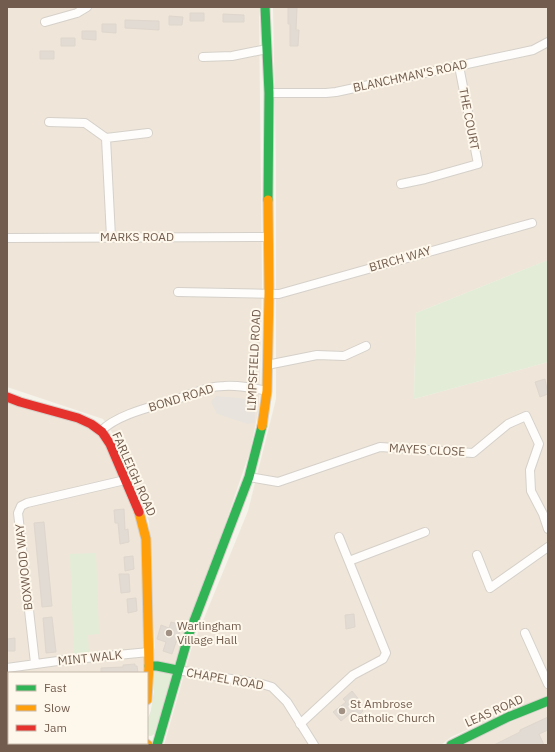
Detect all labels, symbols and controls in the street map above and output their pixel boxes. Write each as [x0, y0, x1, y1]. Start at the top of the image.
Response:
street label: BLANCHMAN'S ROAD [351, 56, 468, 95]
street label: THE COURT [456, 86, 483, 152]
street label: MARKS ROAD [100, 229, 174, 244]
street label: BIRCH WAY [367, 243, 433, 275]
street label: LIMPSFIELD ROAD [243, 309, 264, 411]
street label: BOND ROAD [146, 381, 215, 415]
street label: FARLEIGH ROAD [109, 429, 160, 518]
street label: MAYES CLOSE [389, 440, 465, 459]
street label: BOXWOOD WAY [12, 523, 36, 611]
place label: Warlingham Village Hall [177, 618, 242, 647]
marker: Warlingham Village Hall [164, 628, 174, 638]
street label: MINT WALK [57, 647, 123, 668]
street label: CHAPEL ROAD [185, 664, 265, 693]
legend [8, 672, 148, 744]
text: Fast [44, 680, 67, 695]
street label: LEAS ROAD [462, 691, 525, 730]
place label: St Ambrose Catholic Church [350, 696, 435, 725]
text: Slow [44, 700, 70, 715]
marker: St Ambrose Catholic Church [337, 706, 347, 716]
text: Jam [44, 720, 67, 735]

